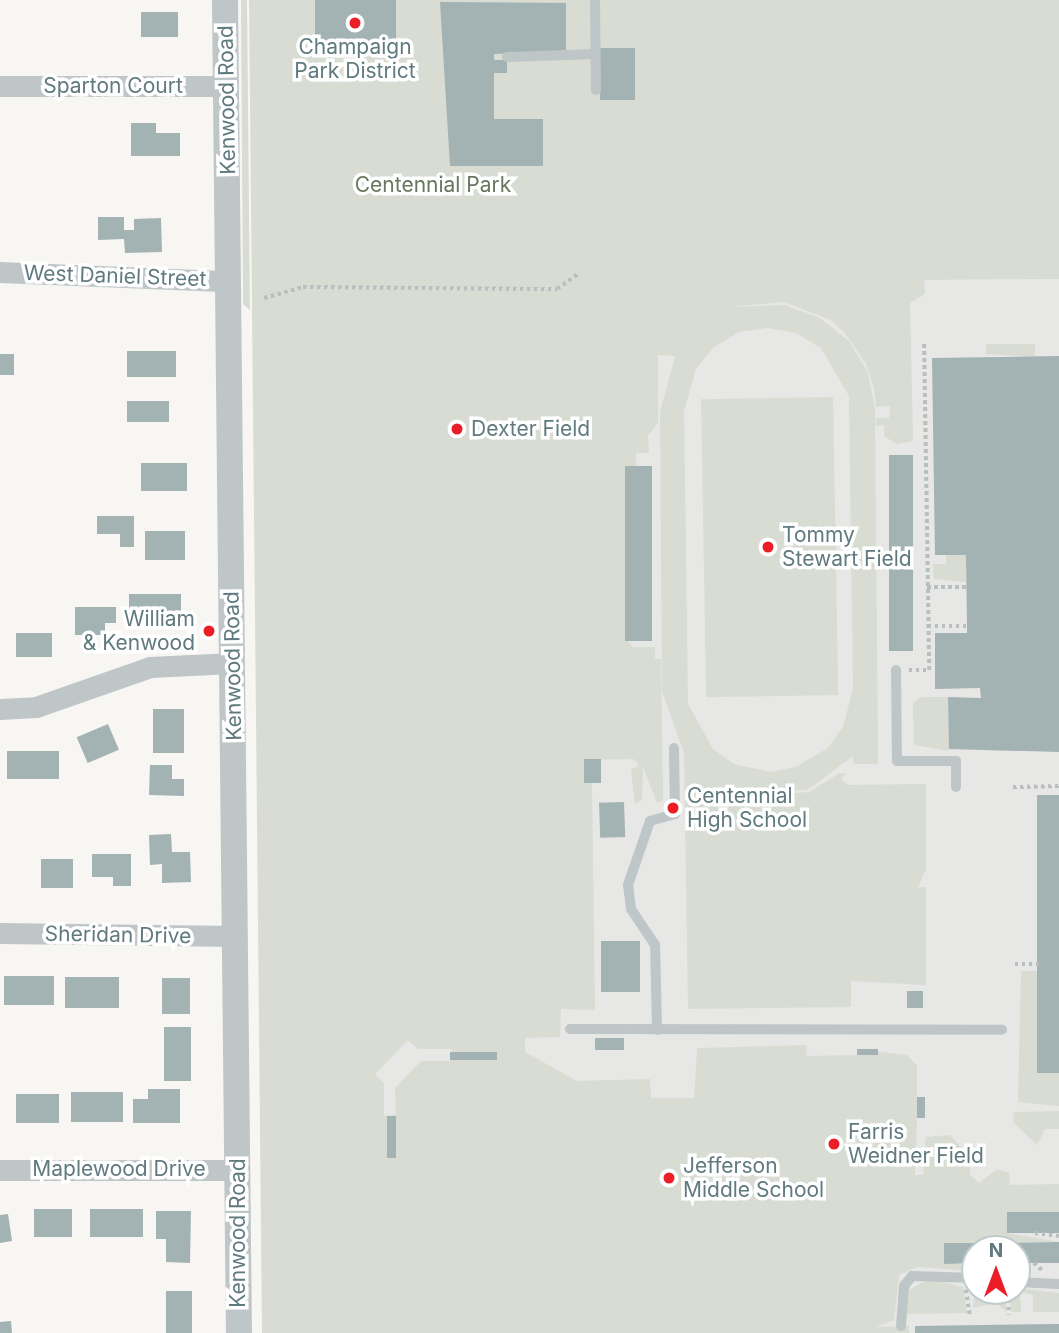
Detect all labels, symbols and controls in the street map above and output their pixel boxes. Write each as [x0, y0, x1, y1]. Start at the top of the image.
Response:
marker: Champaign Park District [347, 15, 363, 31]
street label: Kenwood Road [213, 25, 241, 175]
place label: Champaign Park District [294, 34, 416, 84]
street label: Sparton Court [43, 73, 183, 99]
park label: Centennial Park [355, 172, 511, 198]
street label: West Daniel Street [23, 260, 207, 292]
place label: Dexter Field [471, 416, 590, 442]
marker: Dexter Field [449, 421, 465, 437]
place label: Tommy Stewart Field [782, 522, 912, 572]
marker: Tommy Stewart Field [760, 539, 776, 555]
street label: Kenwood Road [219, 591, 247, 741]
place label: William & Kenwood [83, 606, 195, 656]
marker: William & Kenwood [201, 623, 217, 639]
place label: Centennial High School [687, 783, 807, 833]
marker: Centennial High School [665, 800, 681, 816]
street label: Sheridan Drive [45, 921, 191, 949]
place label: Farris Weidner Field [848, 1119, 984, 1169]
marker: Farris Weidner Field [826, 1136, 842, 1152]
place label: Jefferson Middle School [683, 1153, 824, 1203]
street label: Maplewood Drive [32, 1156, 206, 1182]
street label: Kenwood Road [225, 1158, 251, 1308]
marker: Jefferson Middle School [661, 1170, 677, 1186]
north arrow [961, 1235, 1031, 1305]
text: N [989, 1239, 1003, 1262]

